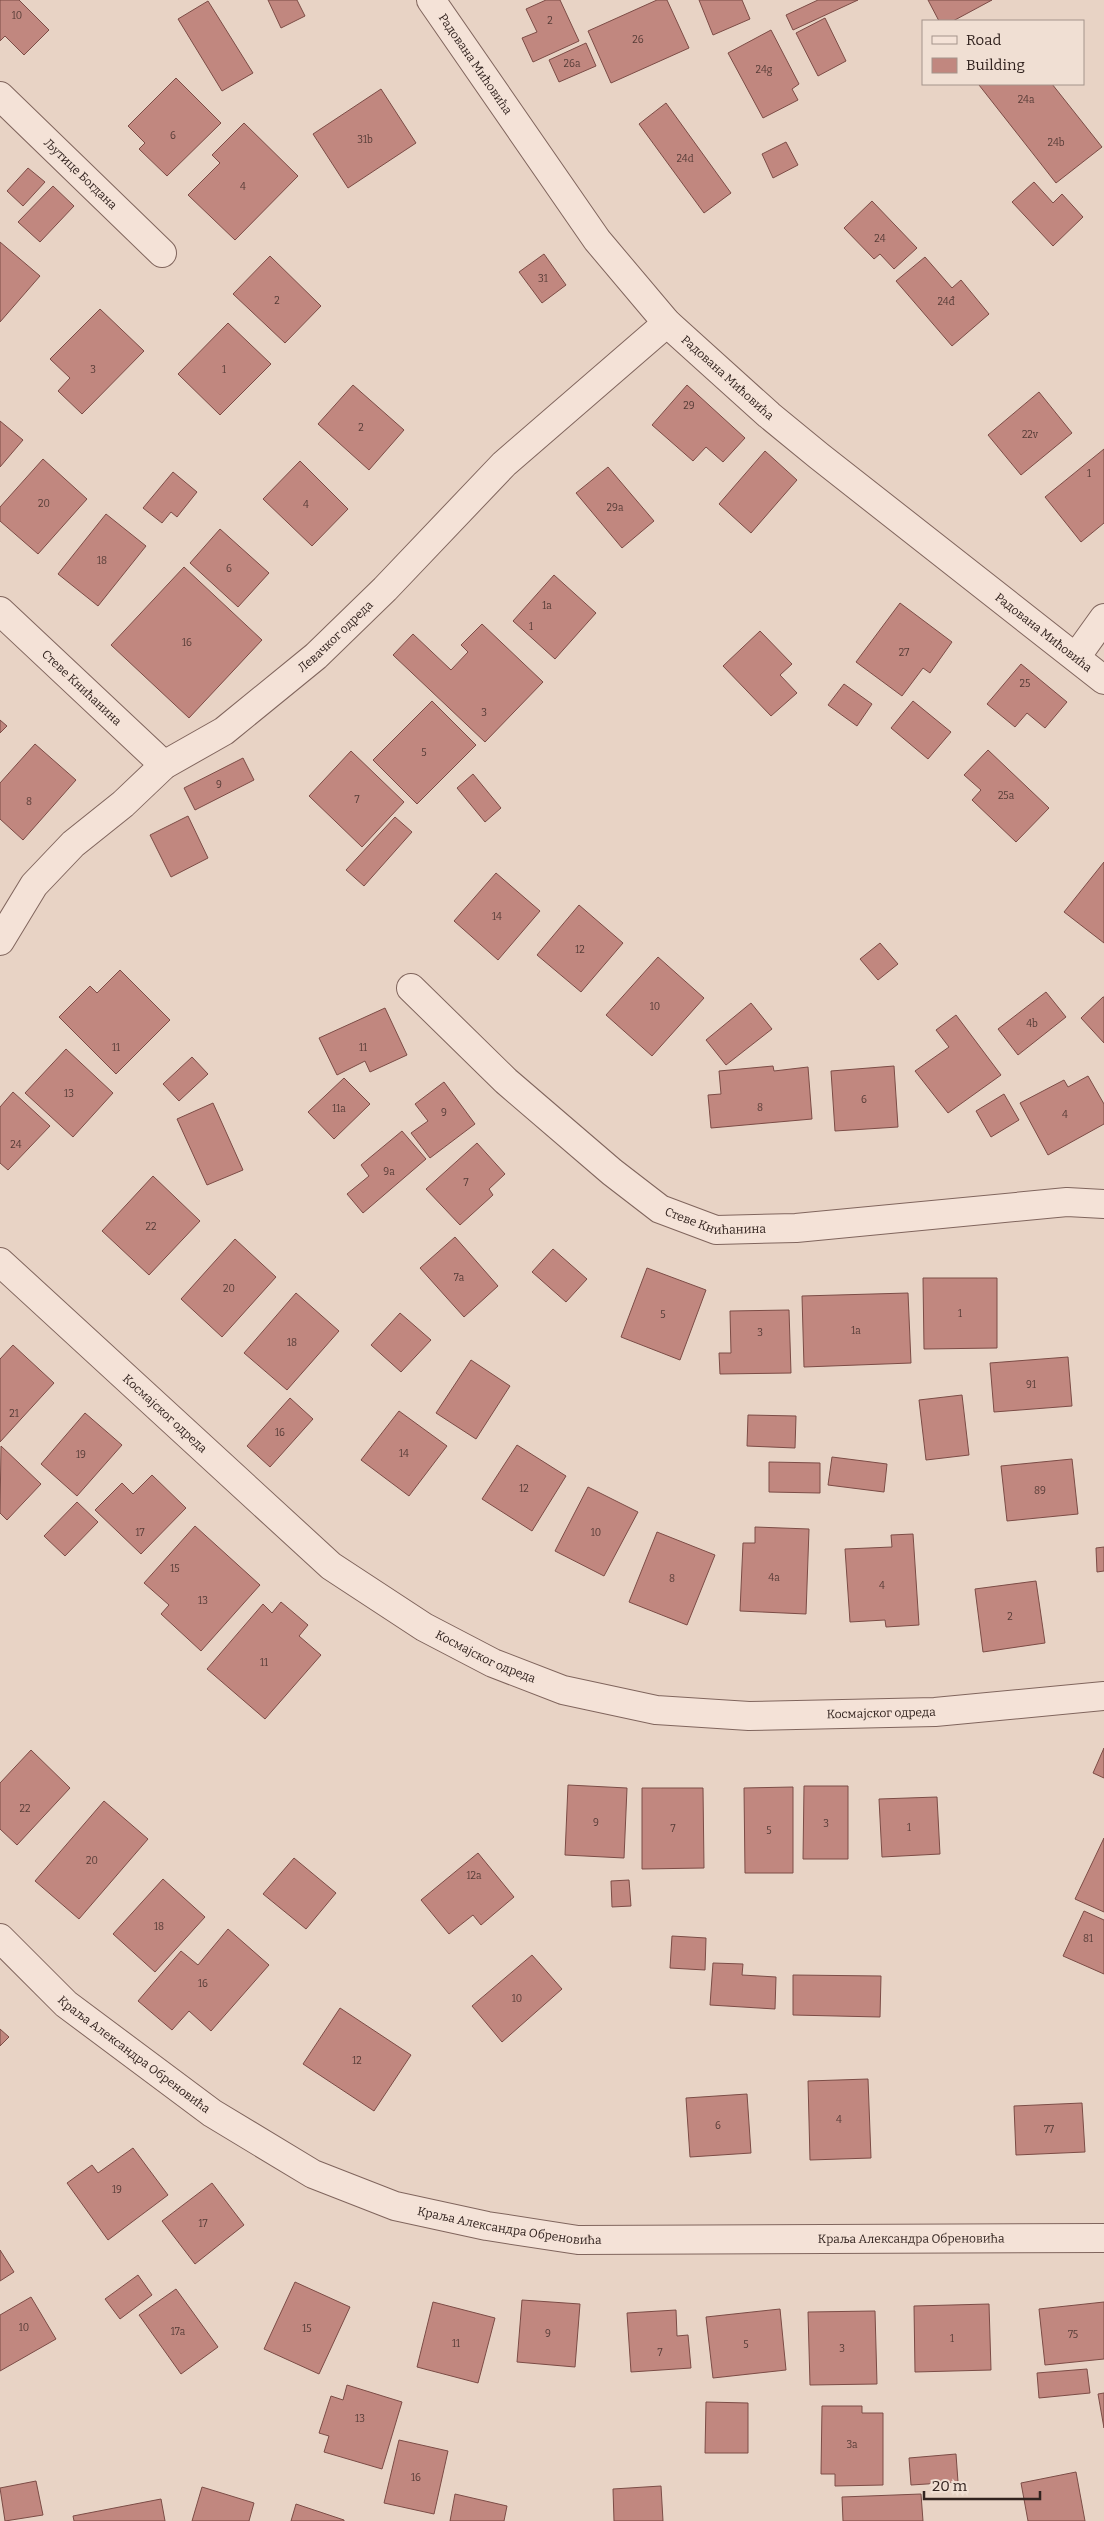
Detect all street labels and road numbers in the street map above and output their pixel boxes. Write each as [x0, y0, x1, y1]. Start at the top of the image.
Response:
street label: Радована Мићовића [436, 11, 515, 118]
street label: Љутице Богдана [41, 136, 120, 213]
street label: Радована Мићовића [679, 332, 777, 423]
street label: Радована Мићовића [992, 590, 1095, 675]
street label: Левачког одреда [295, 597, 376, 675]
street label: Стеве Книћанина [39, 647, 125, 729]
street label: Стеве Книћанина [663, 1204, 767, 1237]
street label: Космајског одреда [120, 1371, 210, 1456]
street label: Космајског одреда [433, 1627, 538, 1686]
street label: Космајског одреда [826, 1705, 936, 1721]
street label: Краља Александра Обреновића [55, 1993, 213, 2116]
street label: Краља Александра Обреновића [416, 2204, 602, 2247]
street label: Краља Александра Обреновића [818, 2231, 1005, 2246]

